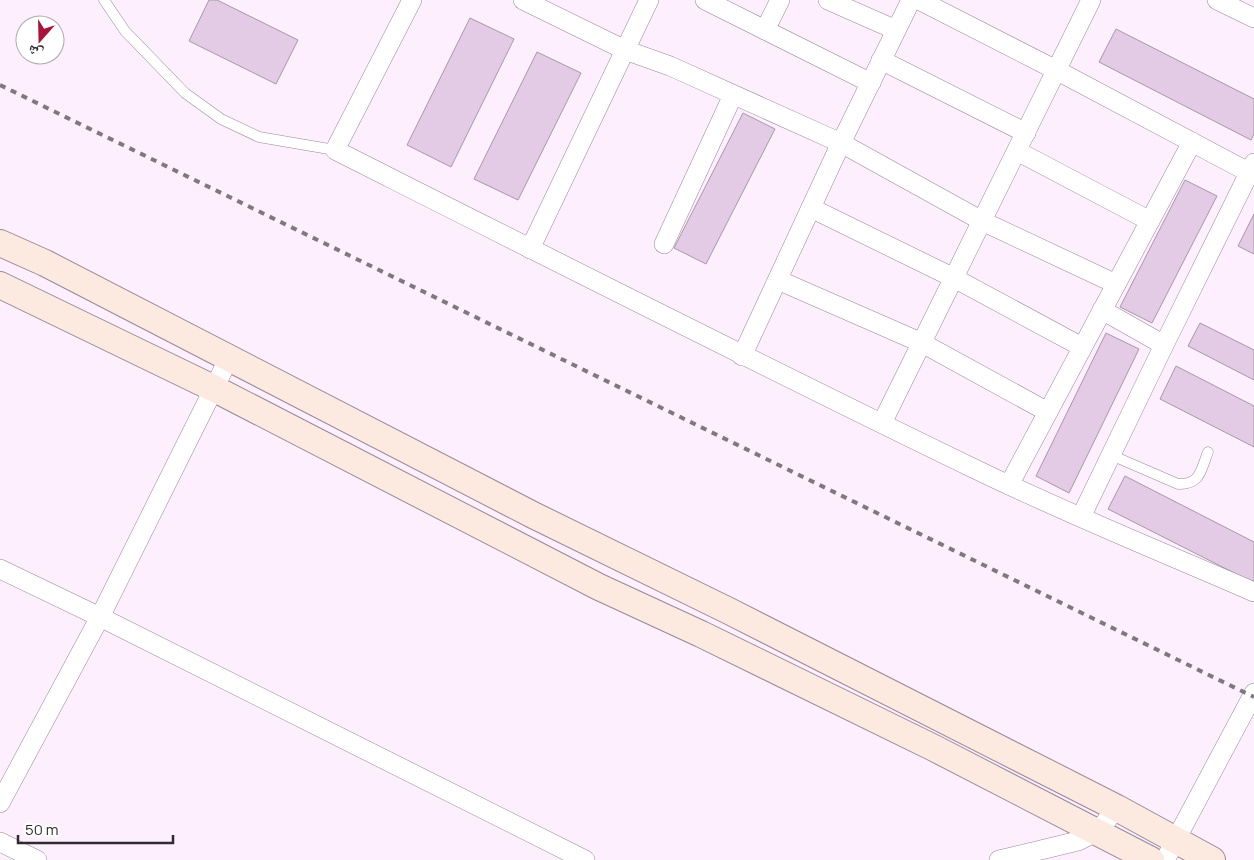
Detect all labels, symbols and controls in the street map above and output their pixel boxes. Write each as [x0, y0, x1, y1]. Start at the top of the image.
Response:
north arrow [15, 15, 65, 65]
text: ش [25, 41, 46, 64]
scale bar [18, 812, 172, 844]
text: 50 m [25, 819, 59, 840]

